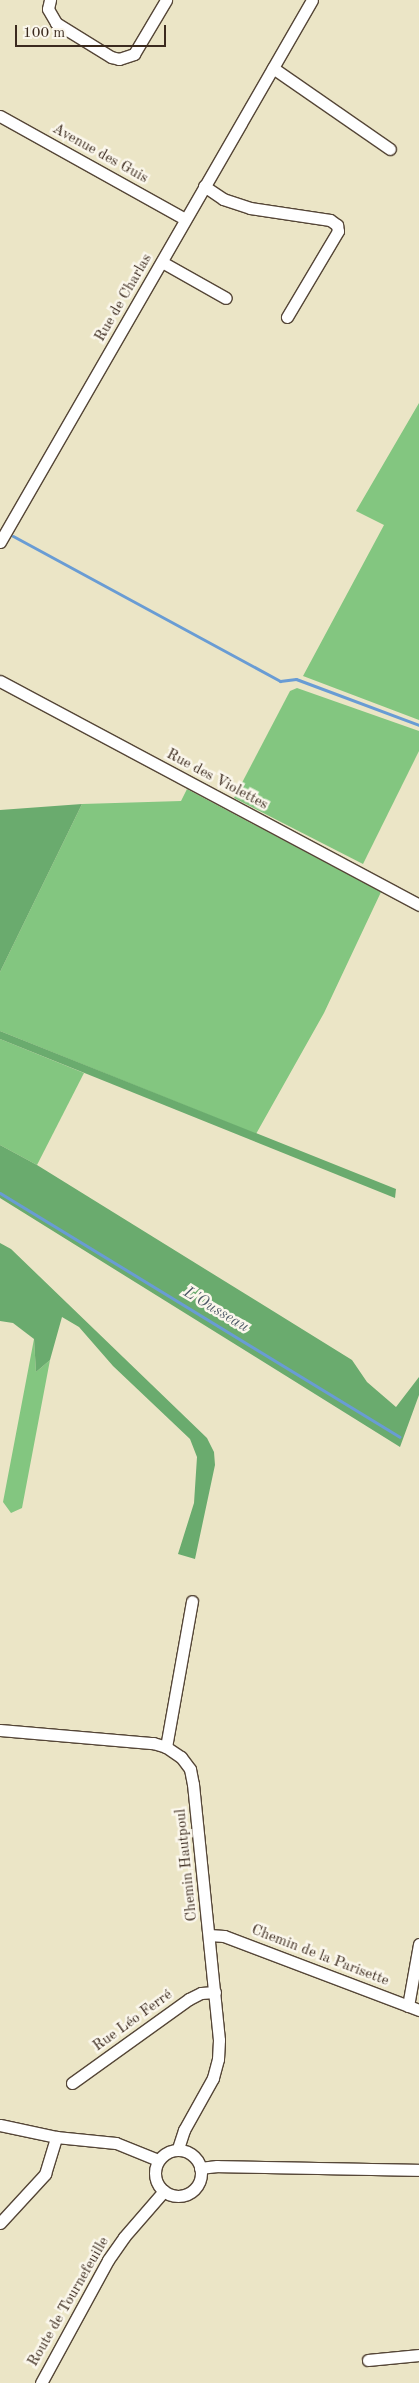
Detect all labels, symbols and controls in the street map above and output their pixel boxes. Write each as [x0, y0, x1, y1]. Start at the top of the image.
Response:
scale bar [18, 15, 169, 47]
text: 100 m [23, 26, 65, 41]
street label: Avenue des Guis [49, 120, 151, 188]
street label: Rue de Charlas [92, 251, 156, 345]
street label: Rue des Violettes [163, 746, 271, 814]
water label: L'Ousseau [180, 1283, 252, 1337]
street label: Chemin Hautpoul [172, 1808, 202, 1922]
street label: Chemin de la Parisette [249, 1921, 391, 1991]
street label: Rue Léo Ferré [90, 1986, 176, 2056]
street label: Route de Tournefeuille [25, 2234, 113, 2370]

